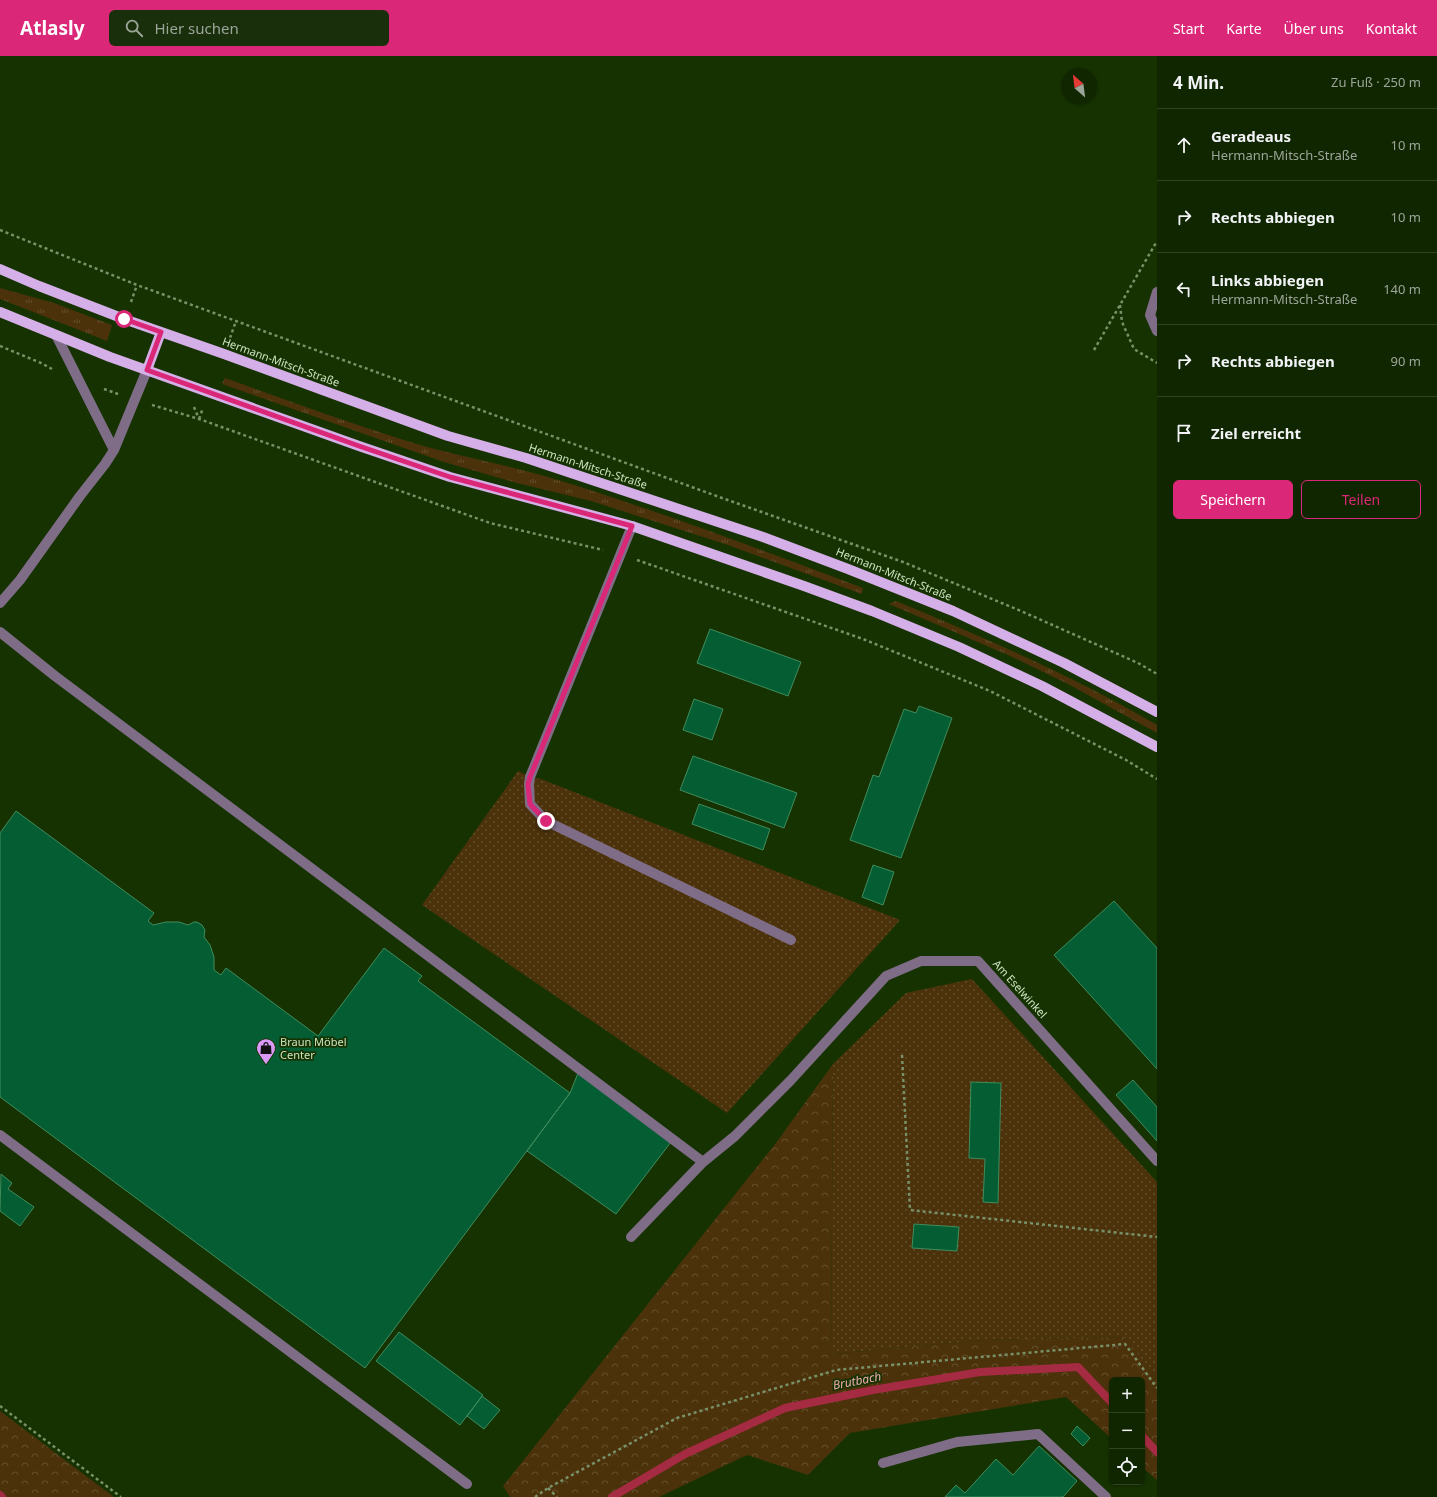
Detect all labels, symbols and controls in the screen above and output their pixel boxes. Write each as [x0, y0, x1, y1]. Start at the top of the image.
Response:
search box [109, 10, 389, 46]
text: Atlasly [20, 15, 85, 41]
icon: search [123, 17, 145, 39]
text: Hier suchen [155, 18, 239, 38]
text: Start [1173, 19, 1204, 38]
text: Karte [1226, 19, 1262, 38]
text: Über uns [1284, 19, 1344, 38]
text: Kontakt [1366, 19, 1417, 38]
north arrow [1061, 68, 1097, 104]
text: 4 Min. [1173, 71, 1224, 94]
text: Zu Fuß · 250 m [1331, 73, 1421, 91]
text: Geradeaus [1211, 126, 1291, 146]
icon: ahead [1173, 134, 1195, 156]
text: 10 m [1391, 136, 1421, 154]
text: Hermann-Mitsch-Straße [1211, 146, 1357, 164]
icon: right [1173, 206, 1195, 228]
text: Rechts abbiegen [1211, 207, 1335, 227]
text: 10 m [1391, 208, 1421, 226]
text: Links abbiegen [1211, 270, 1324, 290]
icon: left [1173, 278, 1195, 300]
text: 140 m [1383, 280, 1421, 298]
text: Hermann-Mitsch-Straße [1211, 290, 1357, 308]
route start [115, 310, 133, 328]
street label: Hermann-Mitsch-Straße [220, 333, 342, 390]
icon: right [1173, 350, 1195, 372]
text: Rechts abbiegen [1211, 351, 1335, 371]
text: 90 m [1391, 352, 1421, 370]
icon: arrive [1173, 422, 1195, 444]
text: Ziel erreicht [1211, 423, 1301, 443]
street label: Hermann-Mitsch-Straße [527, 439, 649, 492]
button: Speichern [1173, 480, 1293, 519]
button: Teilen [1301, 480, 1421, 519]
street label: Hermann-Mitsch-Straße [834, 543, 954, 604]
route end [537, 812, 555, 830]
street label: Am Eselwinkel [990, 956, 1051, 1021]
place label: Braun Möbel Center [280, 1034, 347, 1062]
shop icon: Braun Möbel Center [255, 1037, 277, 1065]
water label: Brutbach [831, 1367, 883, 1394]
map controls [1109, 1377, 1145, 1485]
button: + [1109, 1377, 1145, 1413]
button: − [1109, 1413, 1145, 1449]
button: locate [1109, 1449, 1145, 1485]

